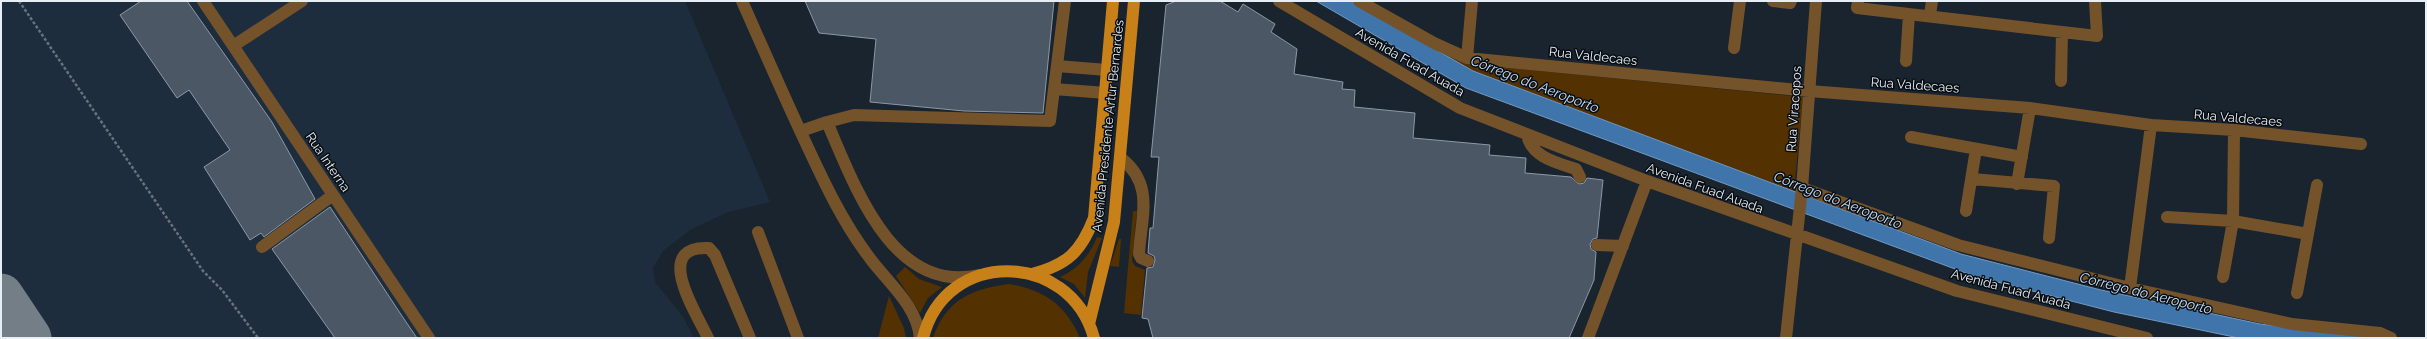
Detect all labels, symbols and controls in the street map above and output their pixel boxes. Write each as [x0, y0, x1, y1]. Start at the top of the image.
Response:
street label: Avenida Presidente Artur Bernardes [1089, 19, 1127, 233]
street label: Avenida Fuad Auada [1353, 25, 1467, 99]
street label: Rua Valdecaes [1548, 44, 1638, 68]
water label: Córrego do Aeroporto [1469, 52, 1601, 116]
street label: Rua Viracopos [1784, 65, 1804, 153]
street label: Rua Valdecaes [1870, 74, 1960, 96]
street label: Rua Valdecaes [2193, 107, 2283, 129]
street label: Rua Interna [303, 129, 353, 195]
street label: Avenida Fuad Auada [1645, 160, 1765, 216]
water label: Córrego do Aeroporto [1772, 168, 1904, 232]
street label: Avenida Fuad Auada [1950, 266, 2072, 312]
water label: Córrego do Aeroporto [2078, 269, 2214, 317]

